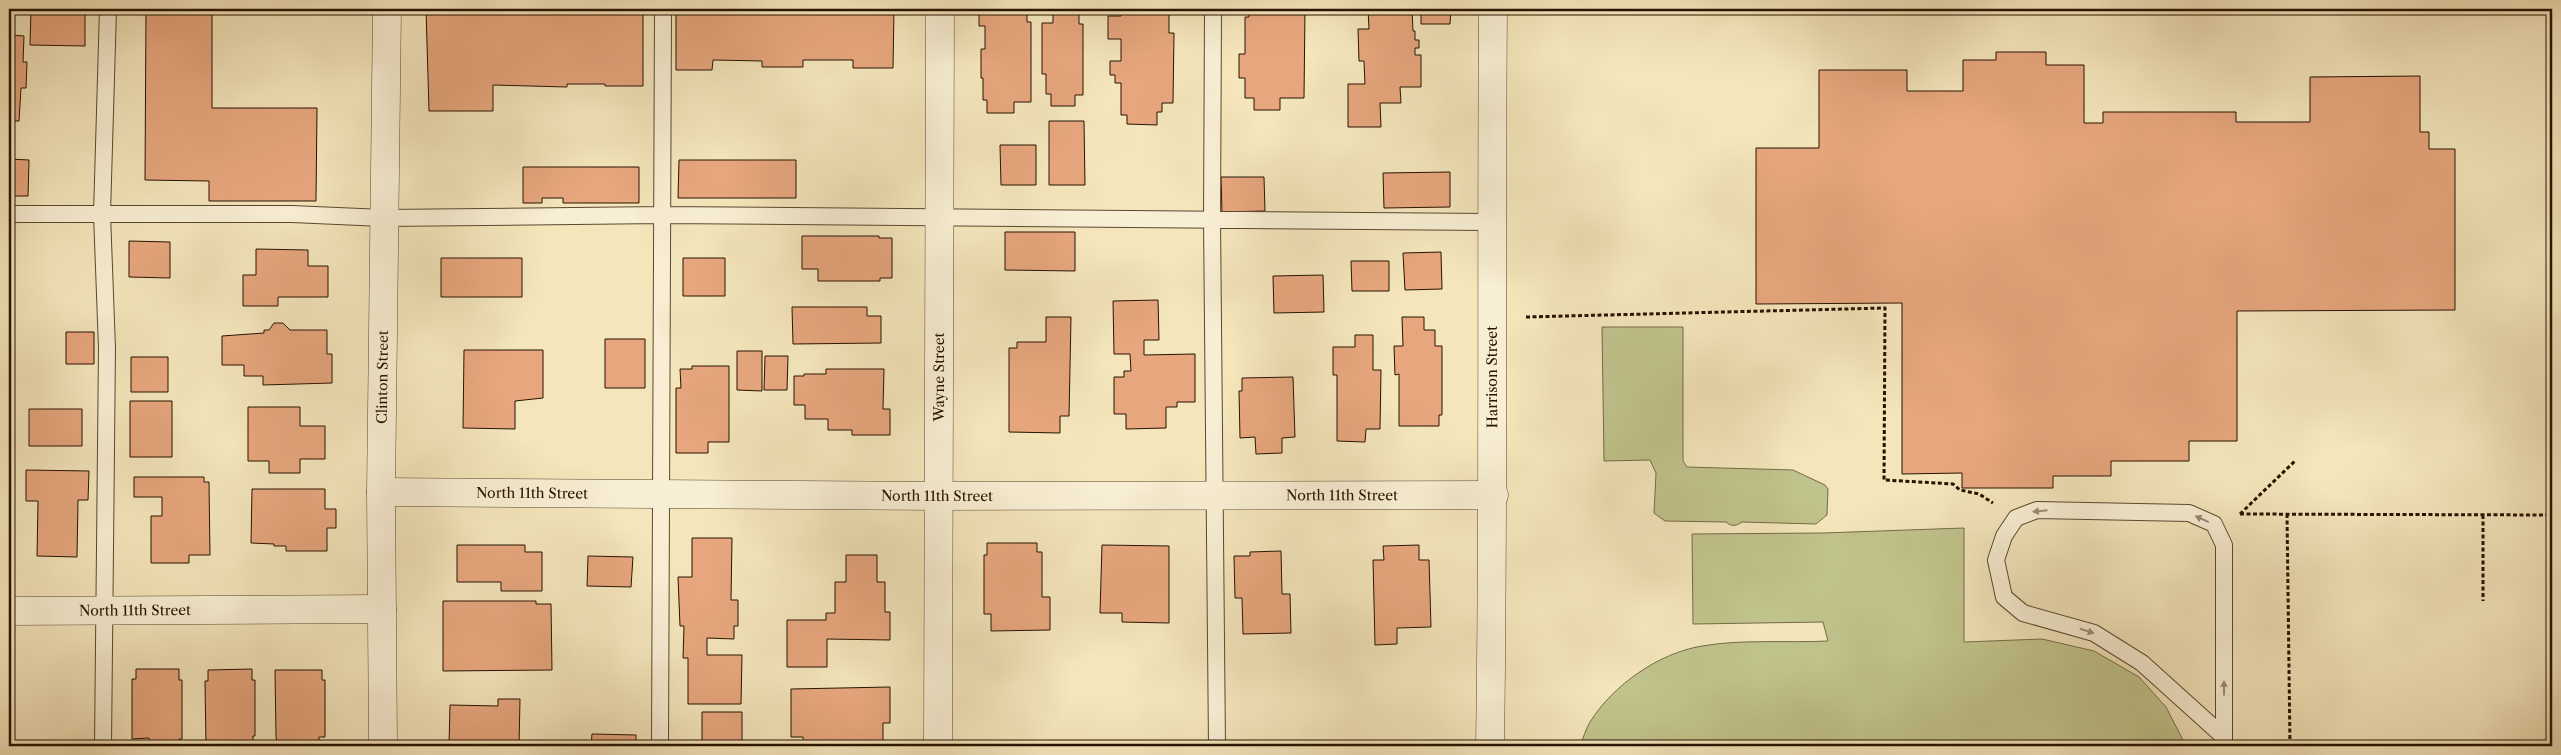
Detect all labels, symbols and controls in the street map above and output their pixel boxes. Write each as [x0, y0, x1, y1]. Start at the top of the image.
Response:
street label: Harrison Street [1483, 326, 1501, 428]
street label: Clinton Street [373, 330, 392, 424]
street label: Wayne Street [930, 332, 948, 423]
street label: North 11th Street [476, 484, 588, 502]
street label: North 11th Street [1286, 486, 1398, 504]
street label: North 11th Street [881, 487, 993, 505]
one-way arrow [2032, 507, 2048, 515]
one-way arrow [2195, 514, 2209, 522]
street label: North 11th Street [79, 601, 191, 620]
one-way arrow [2080, 628, 2095, 636]
one-way arrow [2220, 680, 2228, 696]

